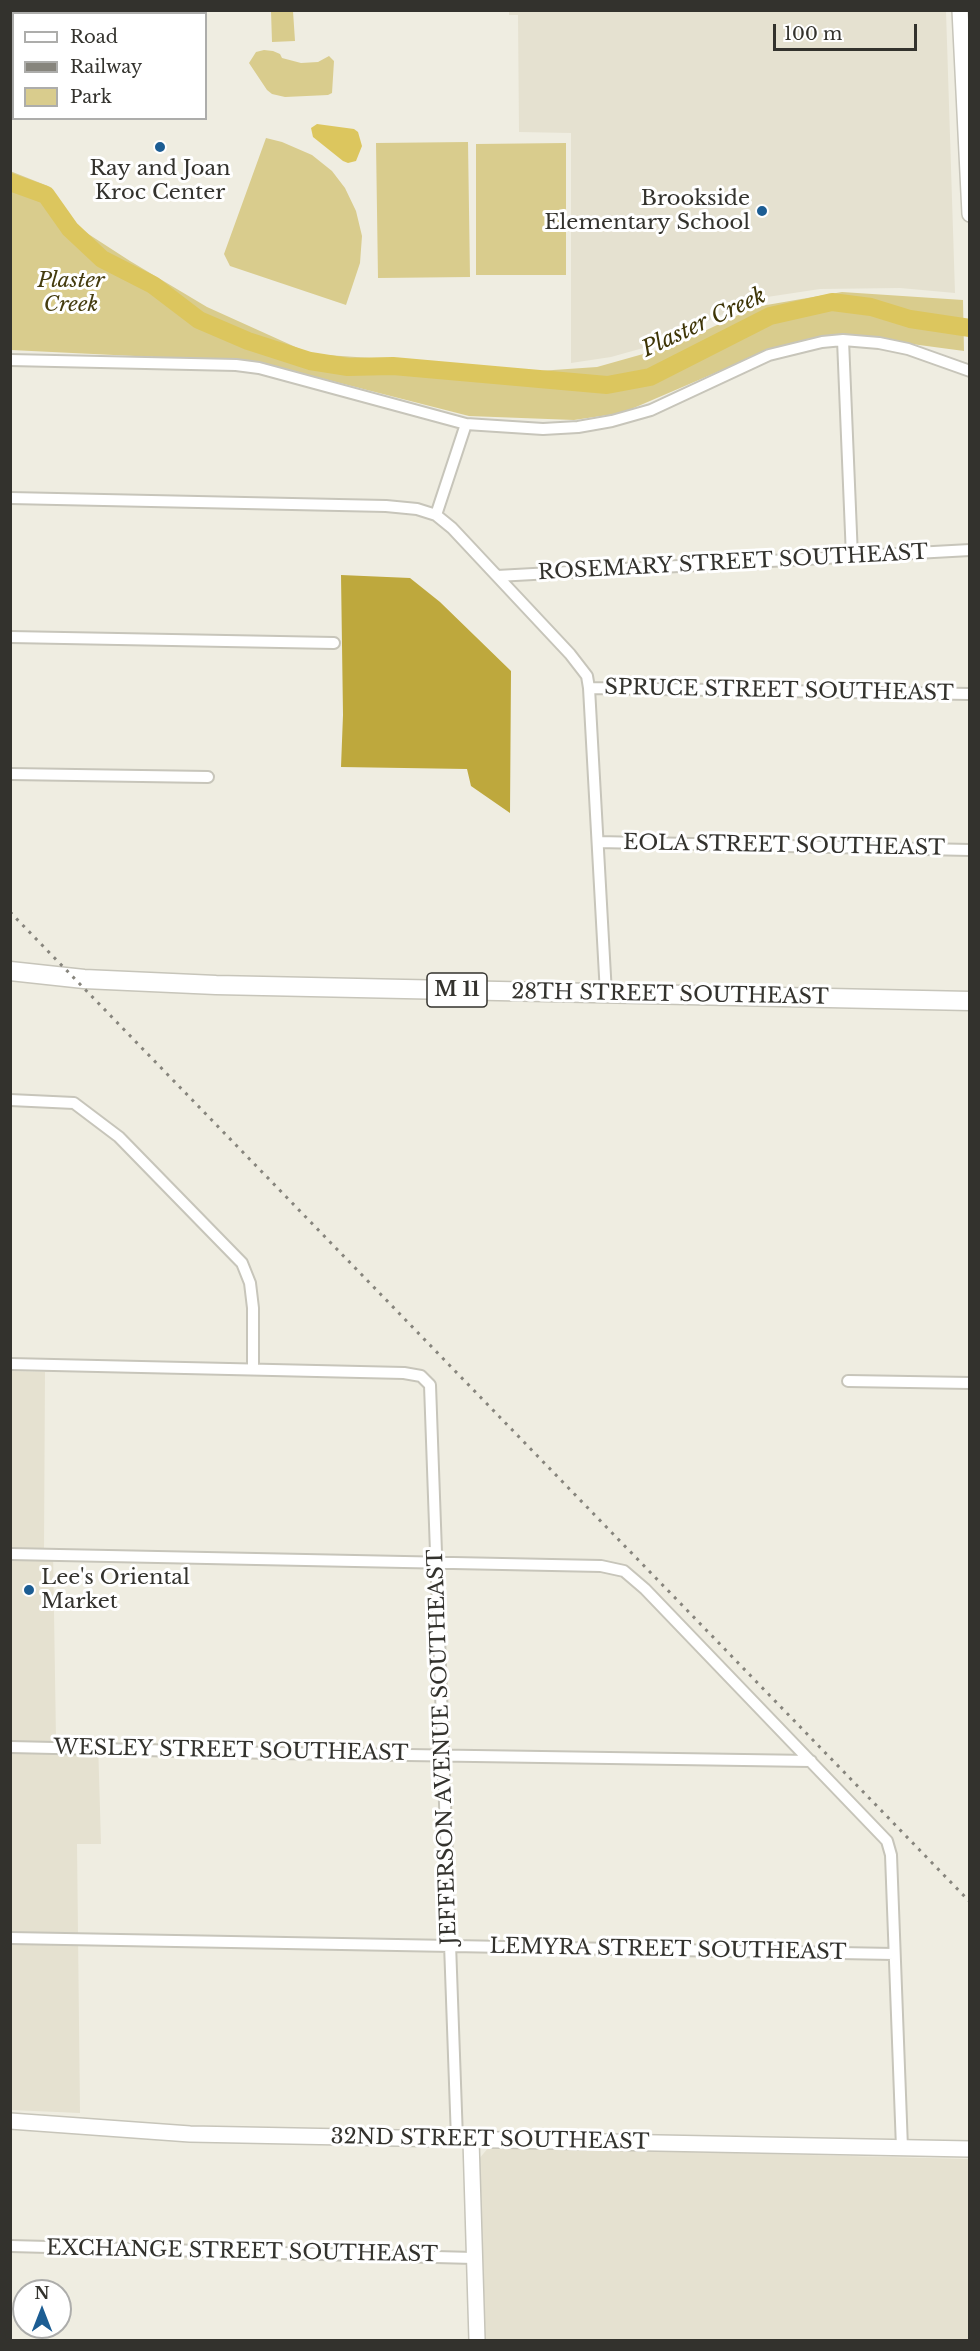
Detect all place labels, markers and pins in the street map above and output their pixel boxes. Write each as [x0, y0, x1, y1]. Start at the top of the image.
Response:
marker: Ray and Joan Kroc Center [153, 140, 167, 154]
place label: Ray and Joan Kroc Center [89, 156, 231, 206]
place label: Brookside Elementary School [544, 186, 750, 236]
marker: Brookside Elementary School [755, 204, 769, 218]
place label: Lee's Oriental Market [41, 1565, 190, 1615]
marker: Lee's Oriental Market [22, 1583, 36, 1597]

